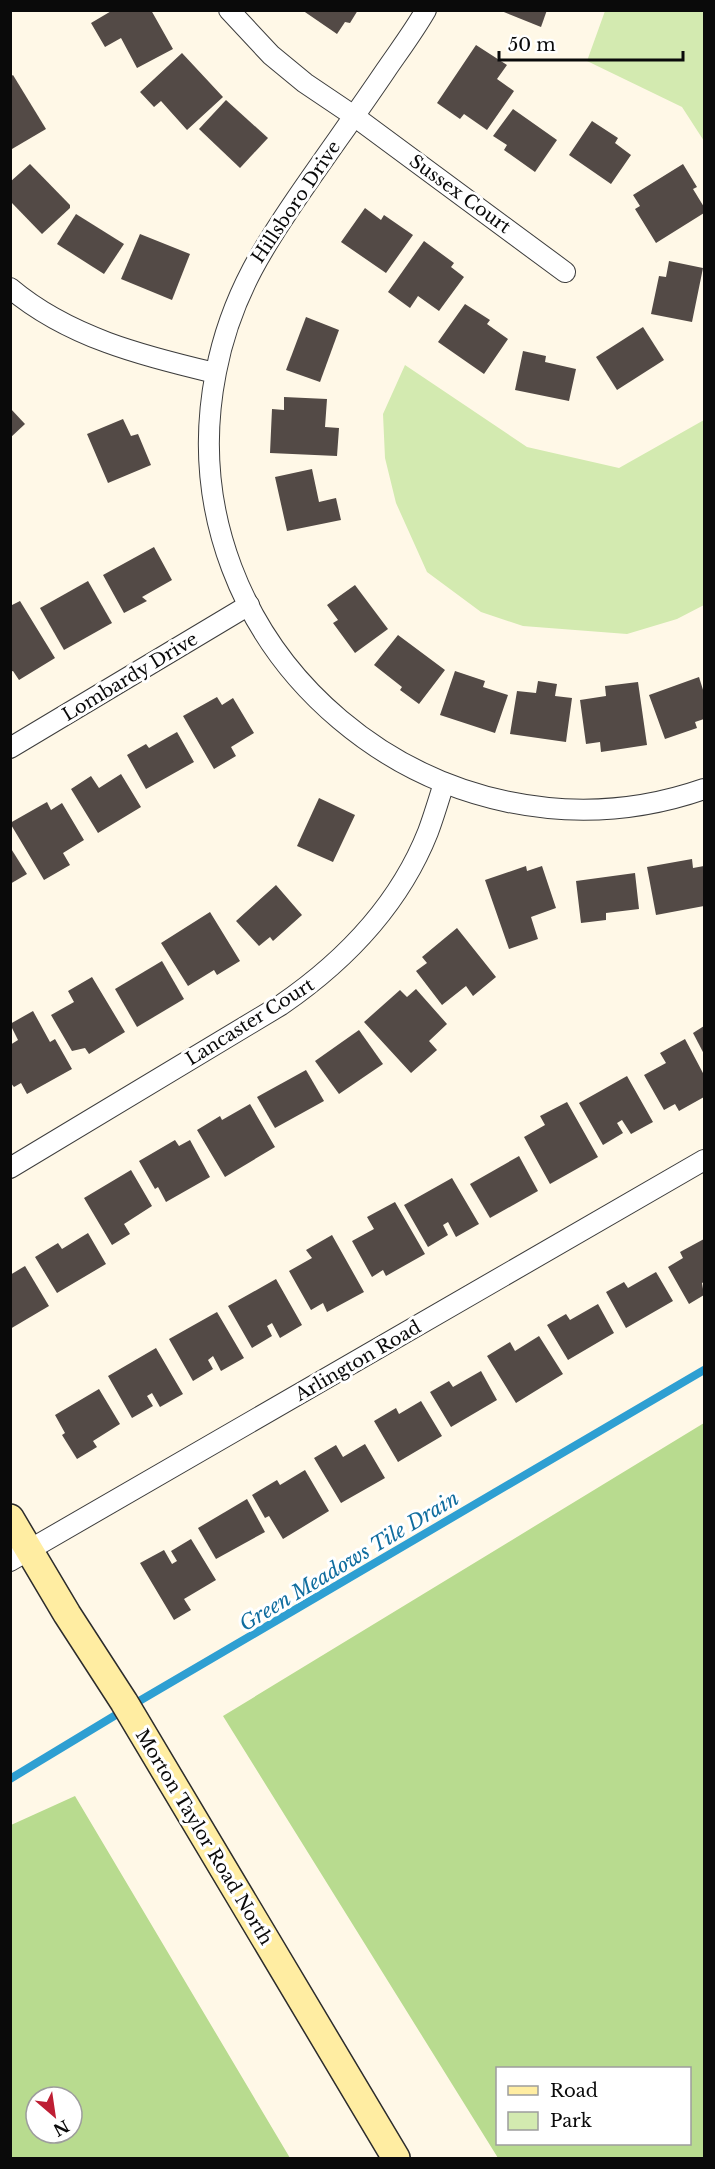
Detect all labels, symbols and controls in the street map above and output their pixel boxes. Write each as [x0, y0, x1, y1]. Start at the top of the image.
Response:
scale bar [499, 24, 684, 62]
text: 50 m [508, 34, 556, 56]
street label: Hillsboro Drive [247, 137, 345, 267]
street label: Sussex Court [405, 150, 515, 238]
street label: Lombardy Drive [58, 628, 202, 726]
street label: Lancaster Court [182, 974, 318, 1070]
street label: Arlington Road [290, 1316, 425, 1406]
water label: Green Meadows Tile Drain [235, 1486, 463, 1636]
street label: Morton Taylor Road North [131, 1725, 277, 1949]
legend [496, 2067, 691, 2145]
text: Road [550, 2080, 598, 2102]
north arrow [24, 2085, 84, 2145]
text: Park [550, 2110, 592, 2132]
text: N [50, 2116, 73, 2141]

